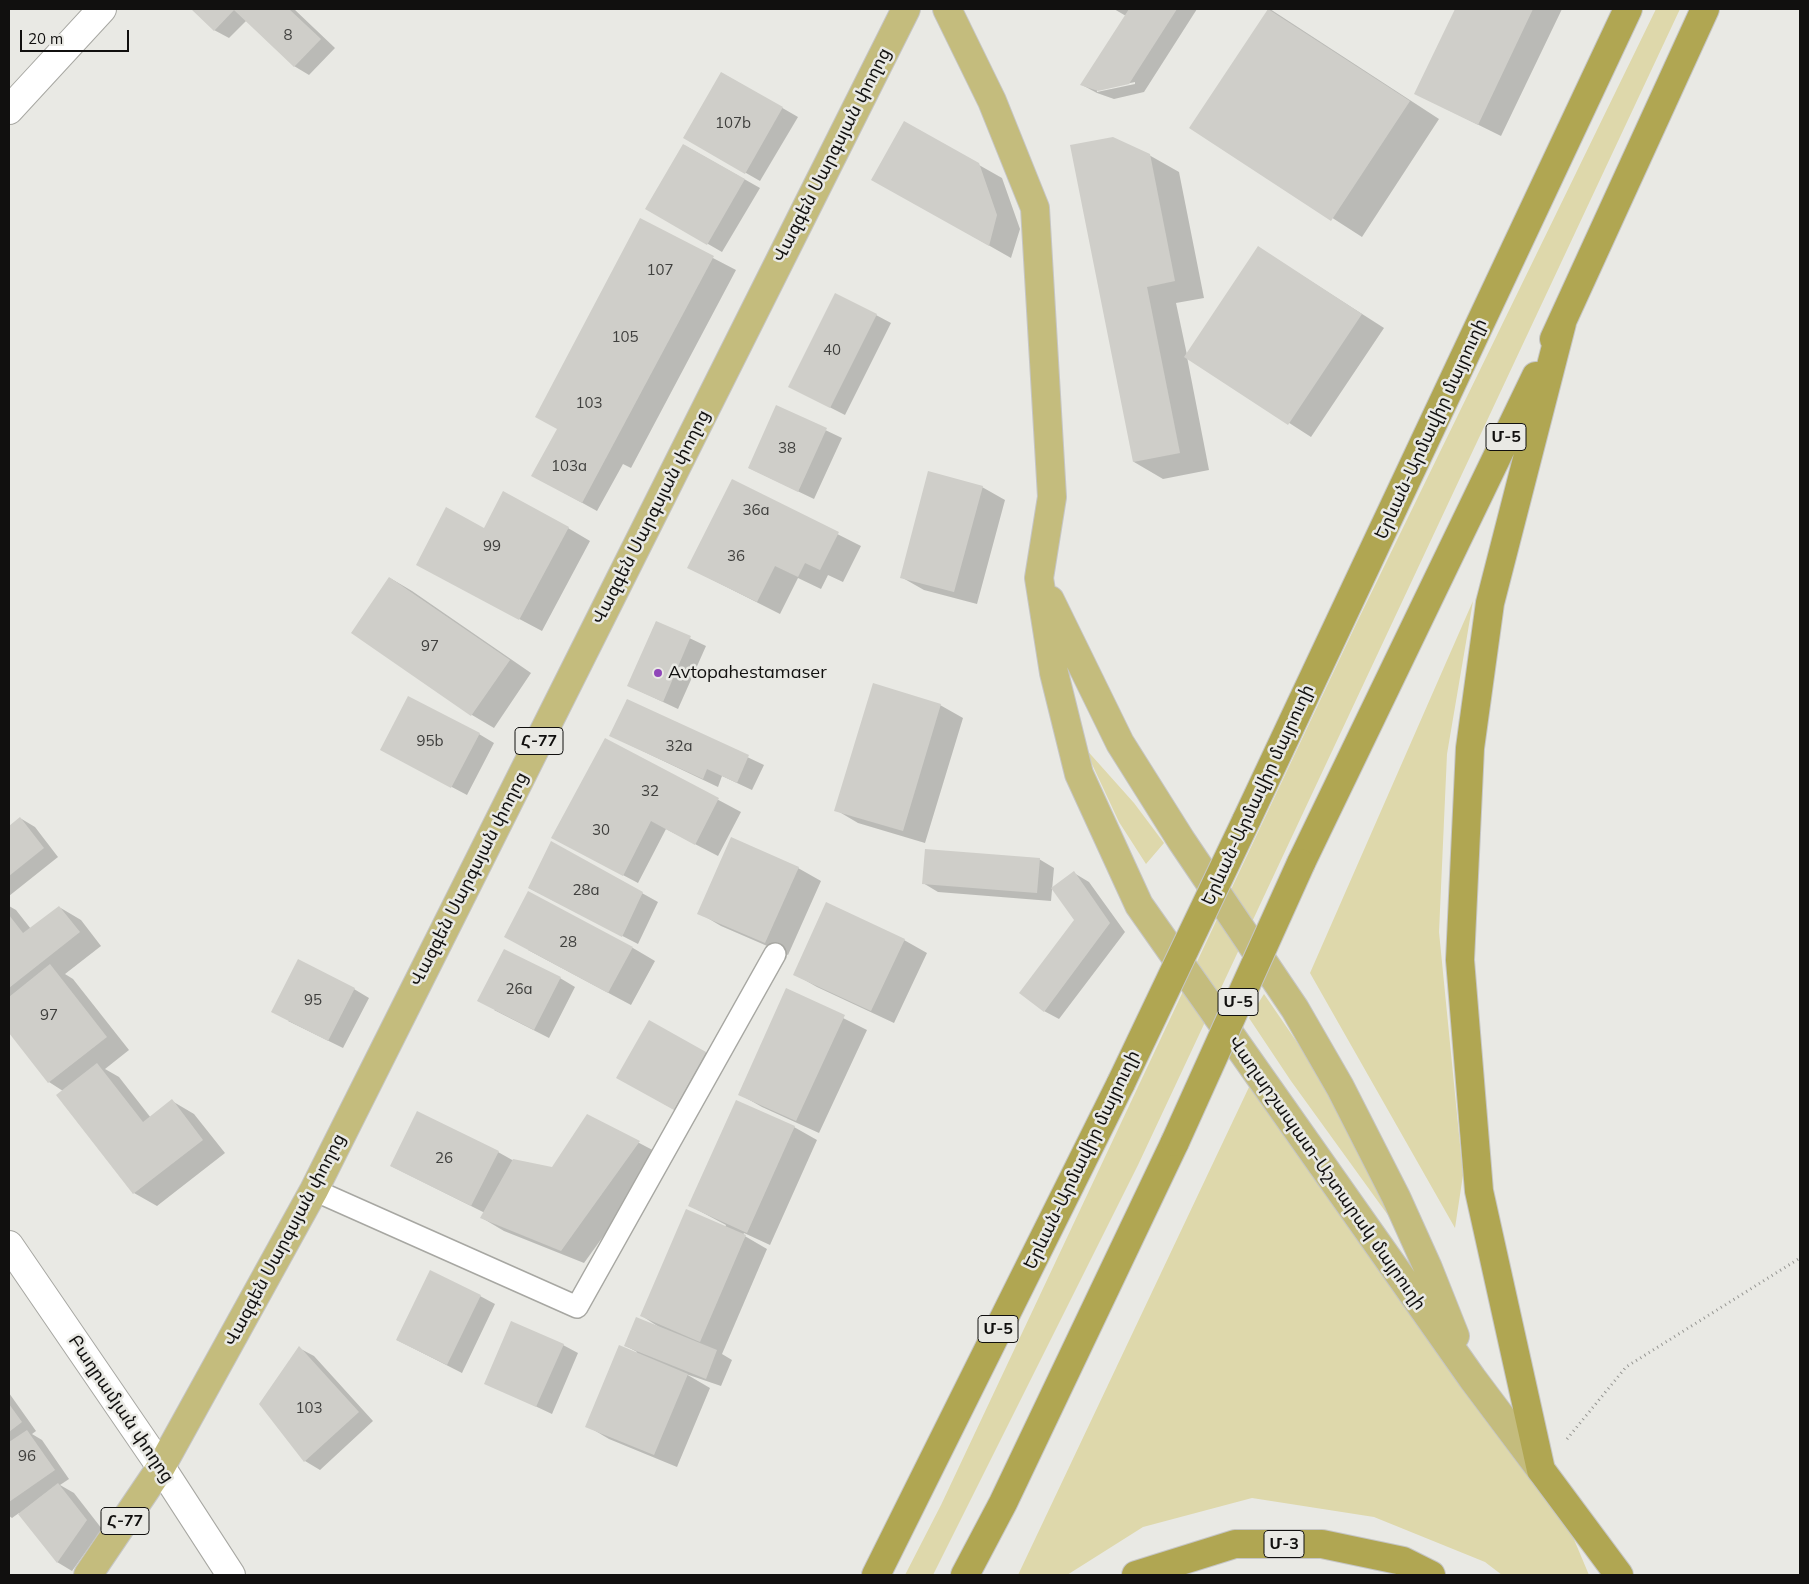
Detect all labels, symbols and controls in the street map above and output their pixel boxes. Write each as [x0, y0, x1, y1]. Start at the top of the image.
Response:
scale bar [22, 20, 131, 52]
house number: 8 [284, 26, 292, 44]
text: 20 m [28, 29, 63, 48]
street label: Վազգեն Սարգսյան փողոց [768, 44, 896, 266]
house number: 107b [715, 114, 751, 132]
house number: 107 [647, 261, 673, 279]
street label: Երևան-Արմավիր մայրուղի [1370, 315, 1492, 543]
house number: 105 [612, 328, 638, 346]
house number: 40 [823, 341, 841, 359]
house number: 103 [576, 394, 602, 412]
street label: Վազգեն Սարգսյան փողոց [587, 406, 715, 628]
road number: Մ-5 [1486, 424, 1526, 451]
house number: 38 [778, 439, 796, 457]
house number: 103a [551, 457, 587, 475]
house number: 36a [743, 501, 769, 519]
house number: 99 [483, 537, 501, 555]
house number: 36 [727, 547, 745, 565]
house number: 97 [421, 637, 439, 655]
place label: Avtopahestamaser [668, 662, 827, 684]
marker: Avtopahestamaser [652, 667, 664, 679]
street label: Երևան-Արմավիր մայրուղի [1197, 681, 1319, 909]
road number: Հ-77 [515, 728, 563, 754]
house number: 95b [417, 732, 443, 750]
house number: 32a [666, 737, 692, 755]
street label: Վազգեն Սարգսյան փողոց [405, 768, 533, 990]
house number: 32 [641, 782, 659, 800]
house number: 30 [592, 821, 610, 839]
house number: 28a [573, 881, 599, 899]
house number: 28 [559, 933, 577, 951]
house number: 26a [506, 980, 532, 998]
road number: Մ-5 [1218, 989, 1258, 1016]
house number: 95 [304, 991, 322, 1009]
house number: 97 [40, 1006, 58, 1024]
street label: Վաղարշապատ-Աշտարակ մայրուղի [1224, 1032, 1430, 1314]
street label: Երևան-Արմավիր մայրուղի [1019, 1047, 1145, 1273]
street label: Վազգեն Սարգսյան փողոց [220, 1130, 350, 1350]
house number: 26 [435, 1149, 453, 1167]
road number: Մ-5 [978, 1316, 1018, 1342]
street label: Բաղրամյան փողոց [63, 1331, 179, 1487]
house number: 103 [296, 1399, 322, 1417]
house number: 96 [18, 1447, 36, 1465]
road number: Հ-77 [101, 1508, 149, 1534]
road number: Մ-3 [1264, 1530, 1304, 1558]

